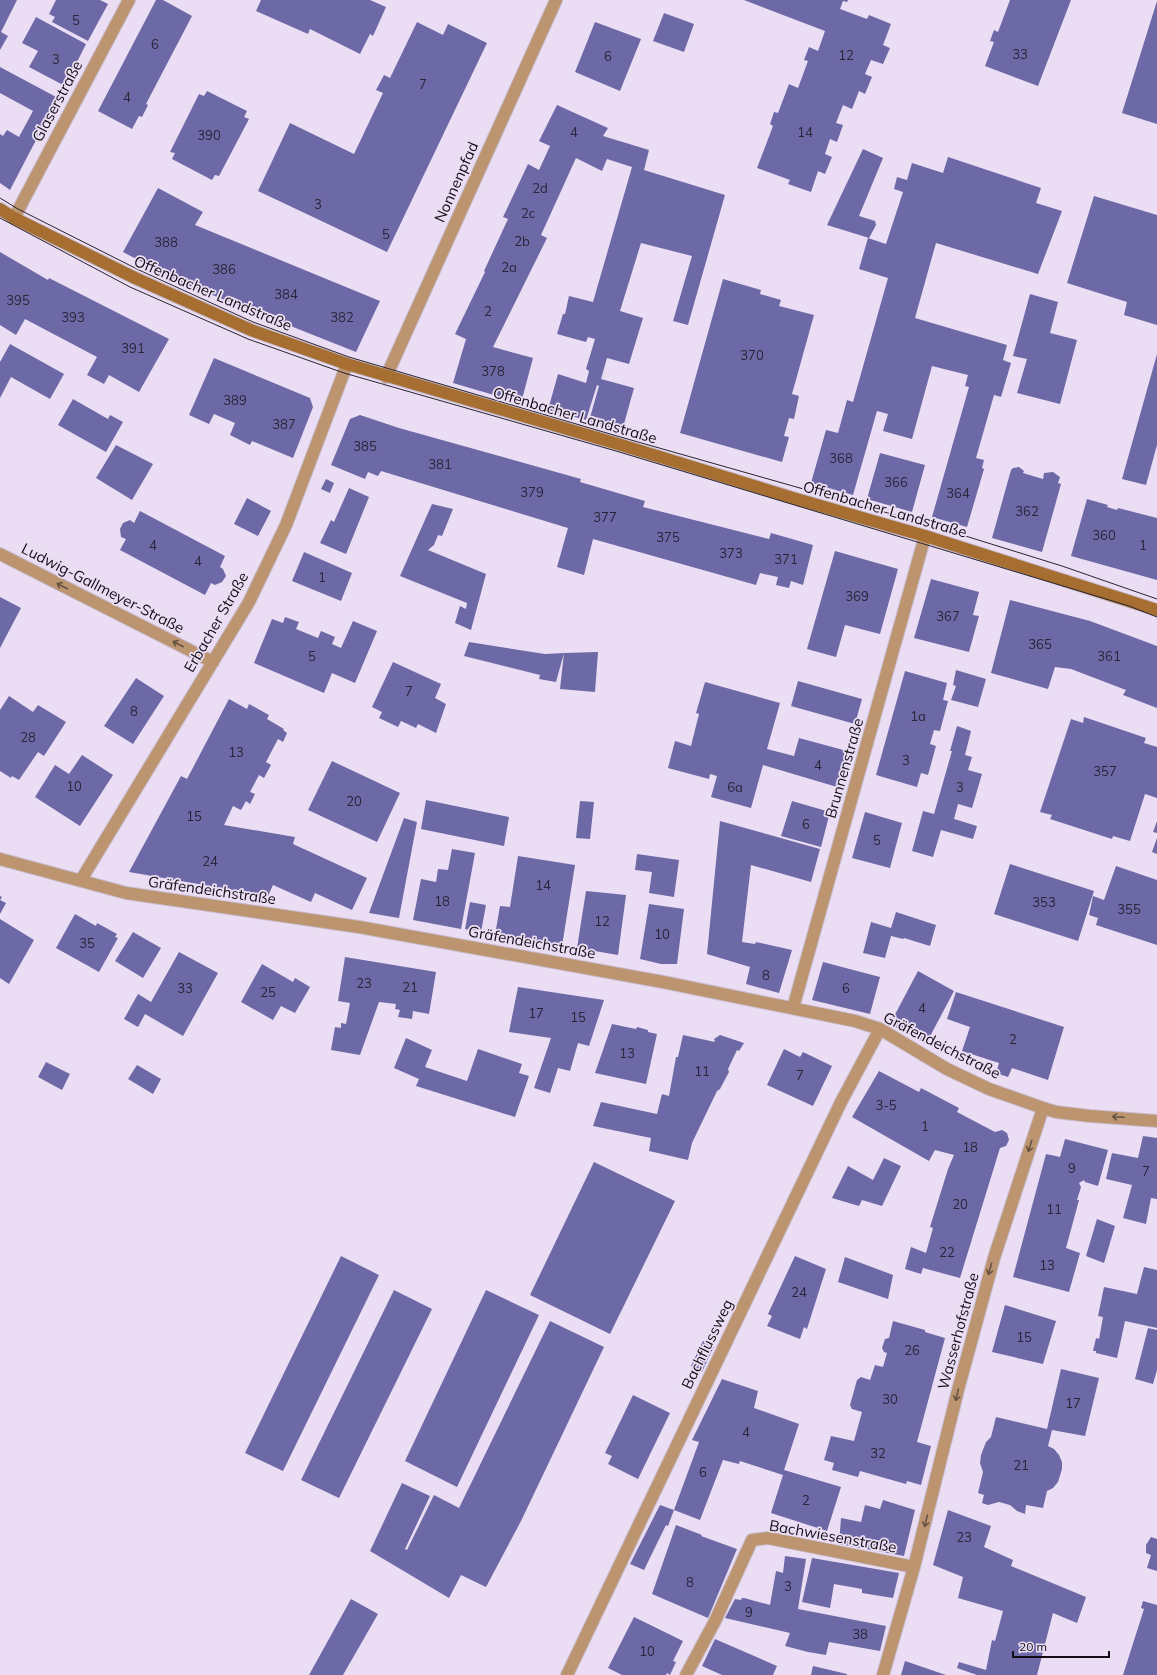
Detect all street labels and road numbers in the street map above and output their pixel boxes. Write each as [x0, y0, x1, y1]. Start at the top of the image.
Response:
street label: Glaserstraße [28, 57, 86, 145]
street label: Nonnenpfad [430, 139, 482, 225]
street label: Offenbacher Landstraße [131, 251, 295, 335]
street label: Offenbacher Landstraße [491, 382, 659, 448]
street label: Offenbacher Landstraße [801, 476, 969, 542]
street label: Ludwig-Gallmeyer-Straße [19, 539, 187, 637]
street label: Erbacher Straße [180, 568, 252, 676]
street label: Brunnenstraße [821, 716, 867, 820]
street label: Gräfendeichstraße [147, 872, 277, 908]
street label: Gräfendeichstraße [467, 921, 597, 963]
street label: Gräfendeichstraße [880, 1007, 1004, 1083]
street label: Wasserhofstraße [933, 1270, 983, 1392]
street label: Bachflussweg [677, 1296, 737, 1392]
street label: Bachwiesenstraße [768, 1515, 898, 1557]

